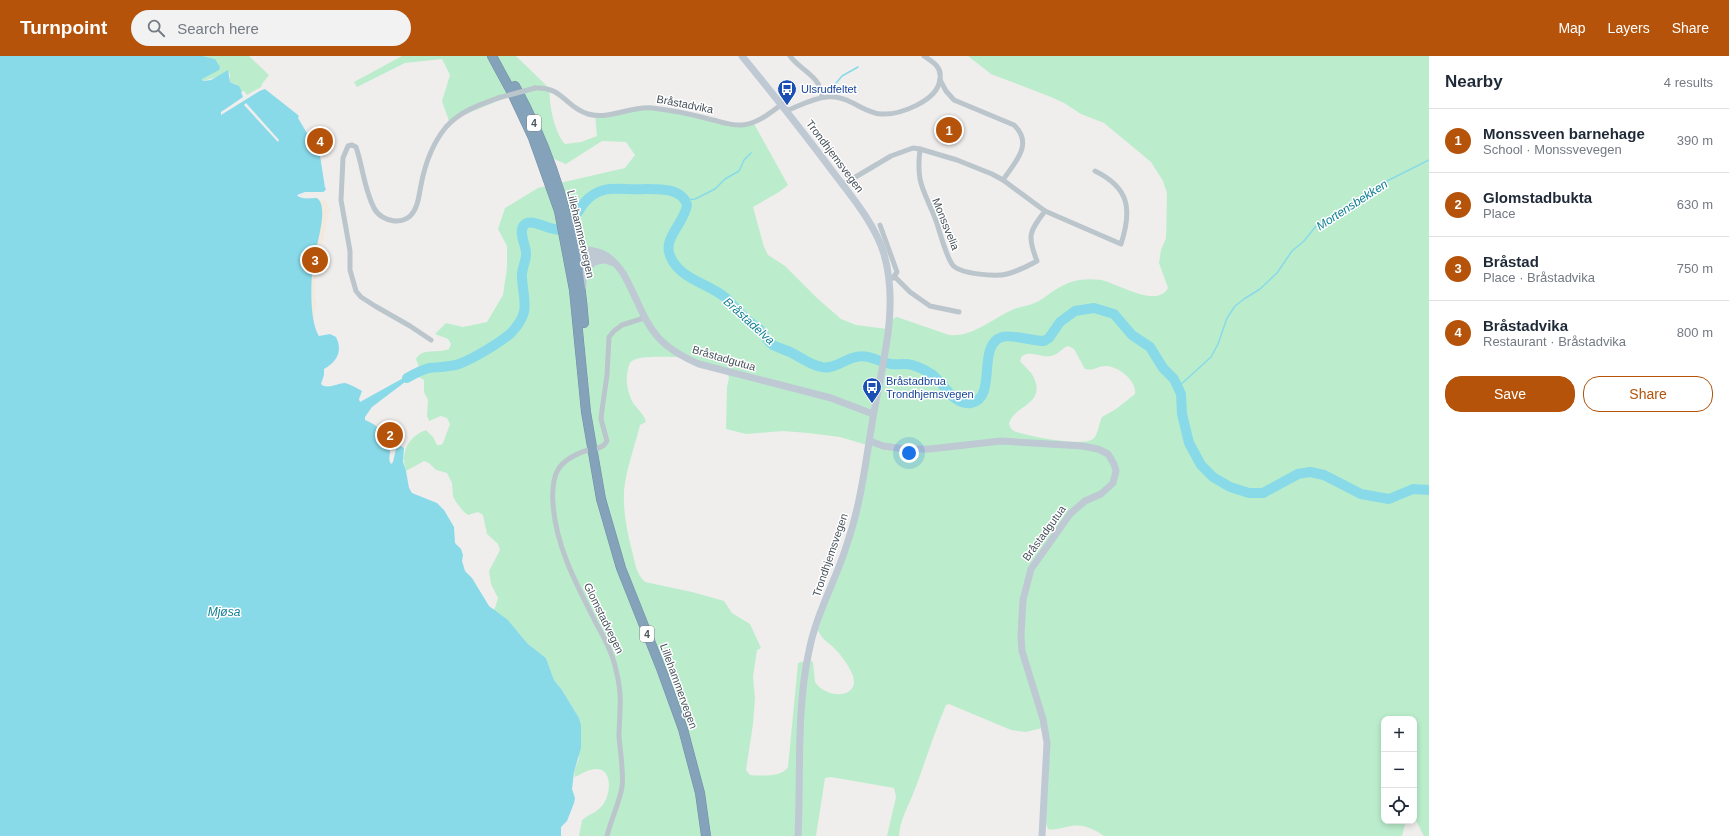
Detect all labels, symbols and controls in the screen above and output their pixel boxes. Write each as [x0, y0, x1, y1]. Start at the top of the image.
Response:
search box [131, 10, 411, 46]
text: Turnpoint [20, 17, 107, 38]
icon: search [145, 17, 167, 39]
text: Search here [177, 20, 259, 37]
text: Map [1558, 20, 1586, 36]
text: Layers [1608, 20, 1650, 36]
text: Share [1672, 20, 1709, 36]
text: Nearby [1445, 72, 1503, 91]
text: 4 results [1664, 75, 1713, 90]
bus stop icon: Ulsrudfeltet [776, 78, 798, 106]
place label: Ulsrudfeltet [801, 83, 857, 95]
street label: Bråstadvika [656, 93, 715, 116]
road number: 4 [527, 115, 541, 131]
pin: 1 [936, 115, 962, 145]
street label: Trondhjemsvegen [804, 117, 866, 195]
text: Monssveen barnehage [1483, 125, 1645, 142]
pin: 4 [307, 126, 333, 156]
text: 1 [1454, 133, 1462, 148]
text: 390 m [1677, 133, 1713, 148]
text: School · Monssvevegen [1483, 142, 1622, 157]
water label: Mortensbekken [1314, 177, 1390, 233]
street label: Lillehammervegen [565, 189, 597, 279]
text: Glomstadbukta [1483, 189, 1592, 206]
street label: Monssvelia [930, 196, 962, 253]
text: 2 [1454, 197, 1462, 212]
text: 630 m [1677, 197, 1713, 212]
text: Place [1483, 206, 1516, 221]
pin: 3 [302, 245, 328, 275]
text: Bråstad [1483, 253, 1539, 270]
text: 3 [1454, 261, 1462, 276]
text: 750 m [1677, 261, 1713, 276]
text: Place · Bråstadvika [1483, 270, 1595, 285]
water label: Bråstadelva [721, 295, 777, 348]
text: Bråstadvika [1483, 317, 1568, 334]
text: 4 [1454, 325, 1462, 340]
text: 800 m [1677, 325, 1713, 340]
text: Restaurant · Bråstadvika [1483, 334, 1626, 349]
street label: Bråstadgutua [691, 343, 758, 373]
place label: Bråstadbrua Trondhjemsvegen [886, 375, 974, 400]
bus stop icon: Bråstadbrua Trondhjemsvegen [861, 376, 883, 404]
button: Save [1445, 376, 1575, 412]
button: Share [1583, 376, 1713, 412]
pin: 2 [377, 420, 403, 450]
your location [899, 443, 919, 463]
street label: Bråstadgutua [1020, 502, 1069, 563]
street label: Trondhjemsvegen [810, 512, 850, 598]
street label: Glomstadvegen [582, 581, 626, 655]
water label: Mjøsa [208, 605, 241, 619]
road number: 4 [640, 626, 654, 642]
street label: Lillehammervegen [658, 642, 700, 730]
map controls [1381, 716, 1417, 824]
button: + [1381, 716, 1417, 752]
button: − [1381, 752, 1417, 788]
button: locate [1381, 788, 1417, 824]

